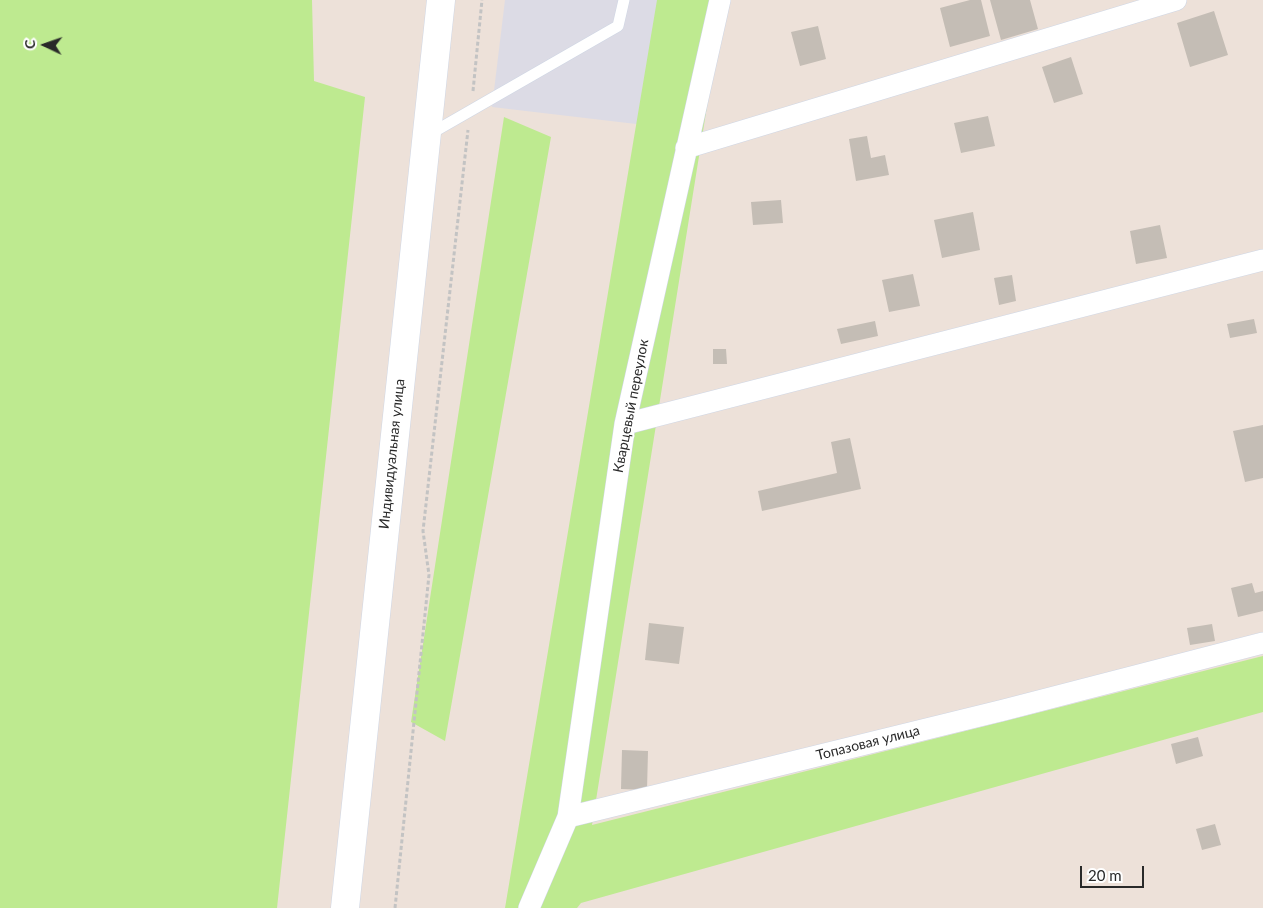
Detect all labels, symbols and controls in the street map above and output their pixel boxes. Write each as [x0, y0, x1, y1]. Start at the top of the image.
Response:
north arrow [20, 20, 70, 70]
text: С [21, 39, 38, 49]
street label: Кварцевый переулок [610, 338, 652, 474]
street label: Индивидуальная улица [376, 378, 408, 530]
street label: Топазовая улица [814, 722, 922, 764]
scale bar [1083, 856, 1147, 888]
text: 20 m [1088, 866, 1122, 884]

